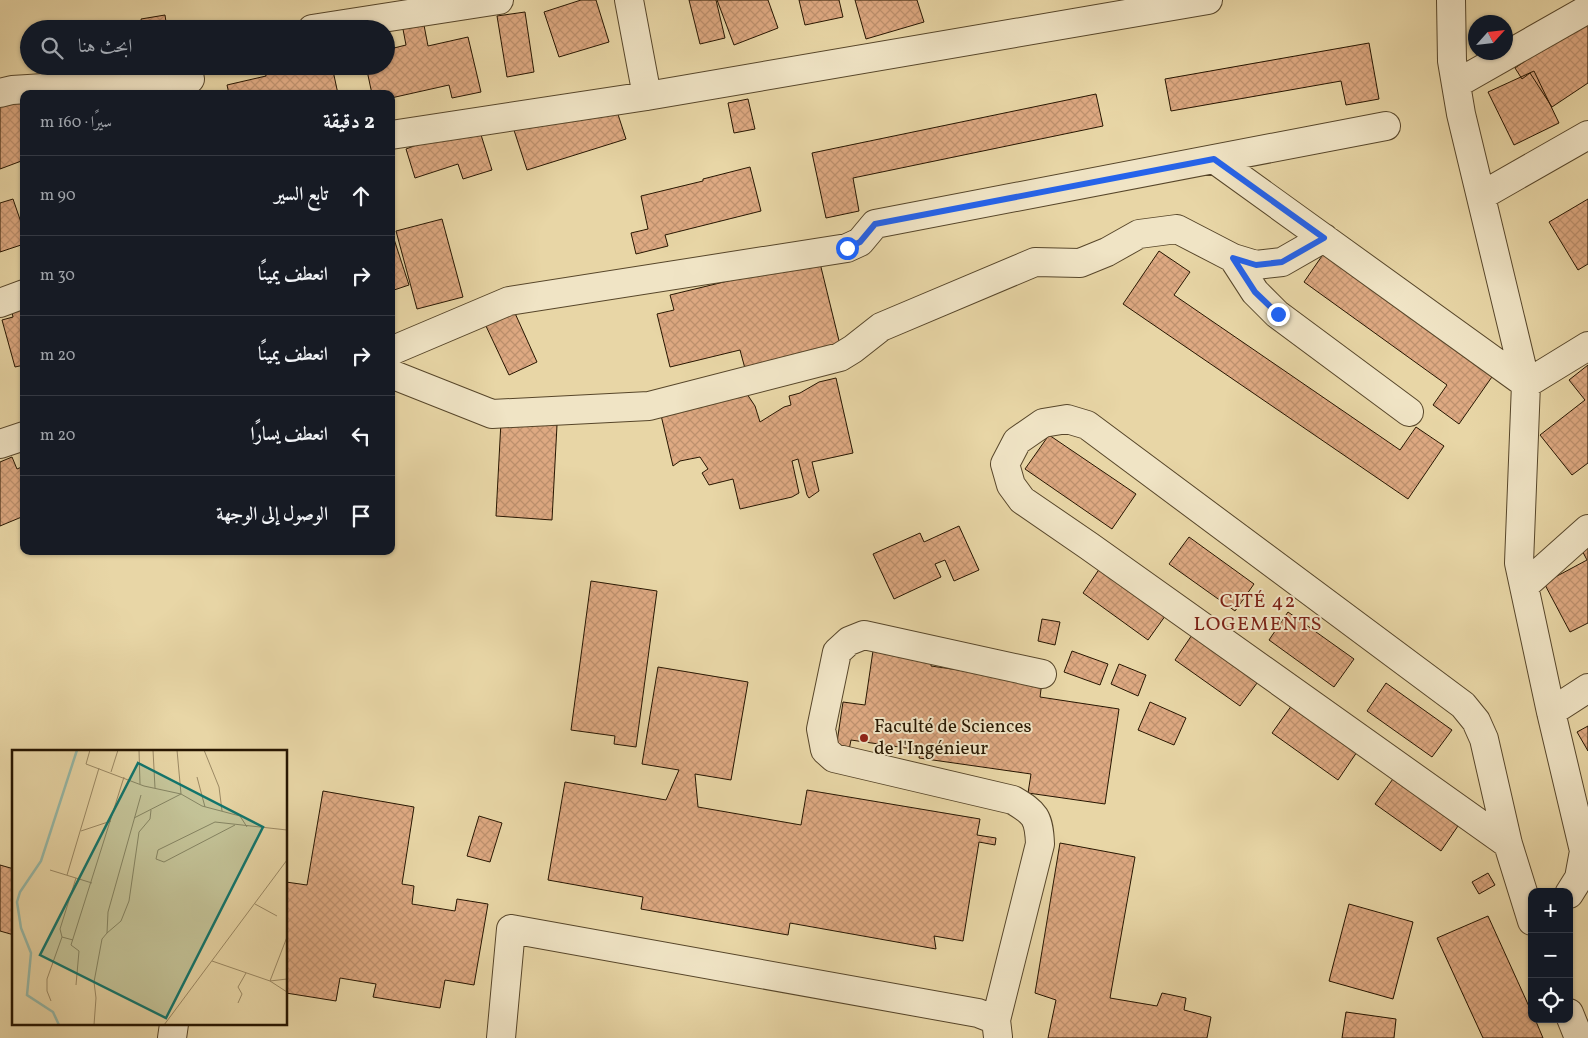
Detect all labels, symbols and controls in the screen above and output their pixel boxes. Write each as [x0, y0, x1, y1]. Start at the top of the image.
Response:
north arrow [1468, 15, 1513, 60]
search box [20, 20, 395, 75]
icon: search [38, 34, 66, 62]
text: ابحث هنا [78, 34, 132, 60]
text: 2 دقيقة [323, 108, 375, 137]
text: سيرًا · 160 m [40, 112, 112, 134]
text: تابع السير [275, 182, 328, 208]
icon: ahead [347, 182, 375, 210]
text: 90 m [40, 185, 76, 207]
route start [836, 237, 859, 260]
text: انعطف يمينًا [258, 262, 328, 288]
icon: right [347, 262, 375, 290]
text: 30 m [40, 265, 75, 287]
route end [1267, 303, 1290, 326]
text: انعطف يمينًا [258, 342, 328, 368]
icon: right [347, 342, 375, 370]
text: 20 m [40, 345, 75, 367]
text: انعطف يسارًا [250, 422, 328, 448]
icon: left [347, 422, 375, 450]
text: 20 m [40, 425, 75, 447]
text: الوصول إلى الوجهة [216, 502, 328, 528]
icon: arrive [347, 502, 375, 530]
district label: CITÉ 42 LOGEMENTS [1194, 588, 1322, 639]
place label: Faculté de Sciences de l'Ingénieur [874, 714, 1032, 762]
marker: Faculté de Sciences de l'Ingénieur [858, 732, 870, 744]
inset map [12, 750, 288, 1026]
map controls [1528, 888, 1573, 1023]
button: + [1528, 888, 1573, 933]
button: − [1528, 933, 1573, 978]
button: locate [1528, 978, 1573, 1023]

